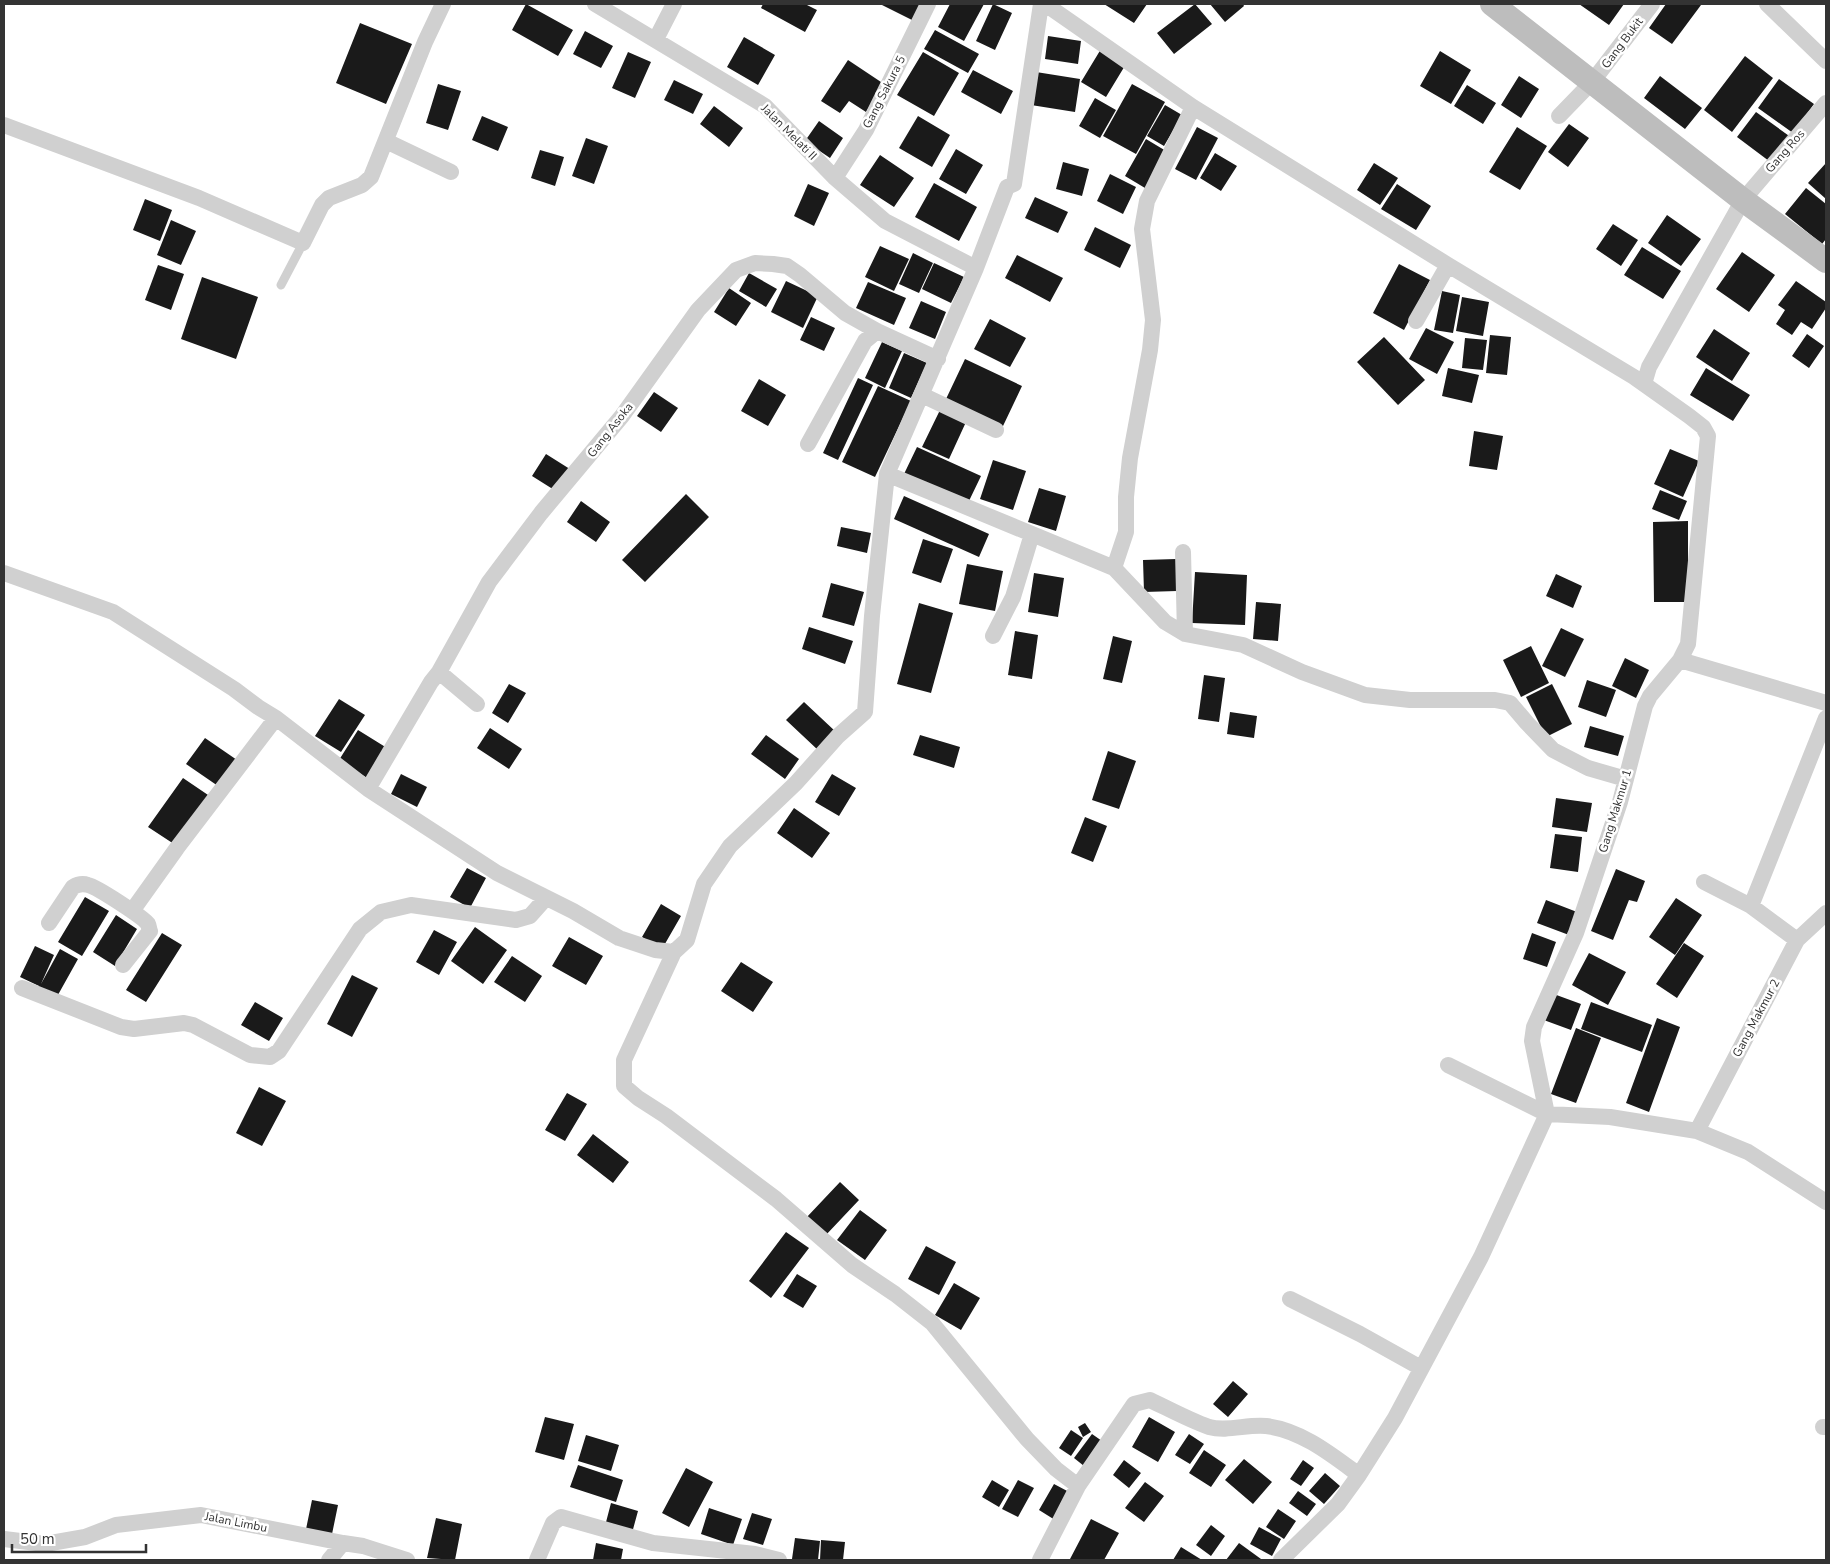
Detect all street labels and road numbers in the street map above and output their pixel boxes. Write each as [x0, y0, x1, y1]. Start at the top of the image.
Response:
street label: Gang Bukit [1598, 14, 1647, 72]
street label: Gang Sakura 5 [859, 53, 909, 131]
street label: Jalan Melati II [757, 100, 820, 163]
street label: Gang Ros [1762, 126, 1808, 176]
street label: Gang Asoka [584, 399, 636, 461]
street label: Gang Makmur 1 [1595, 767, 1635, 855]
street label: Gang Makmur 2 [1729, 976, 1783, 1060]
street label: Jalan Limbu [202, 1508, 269, 1536]

